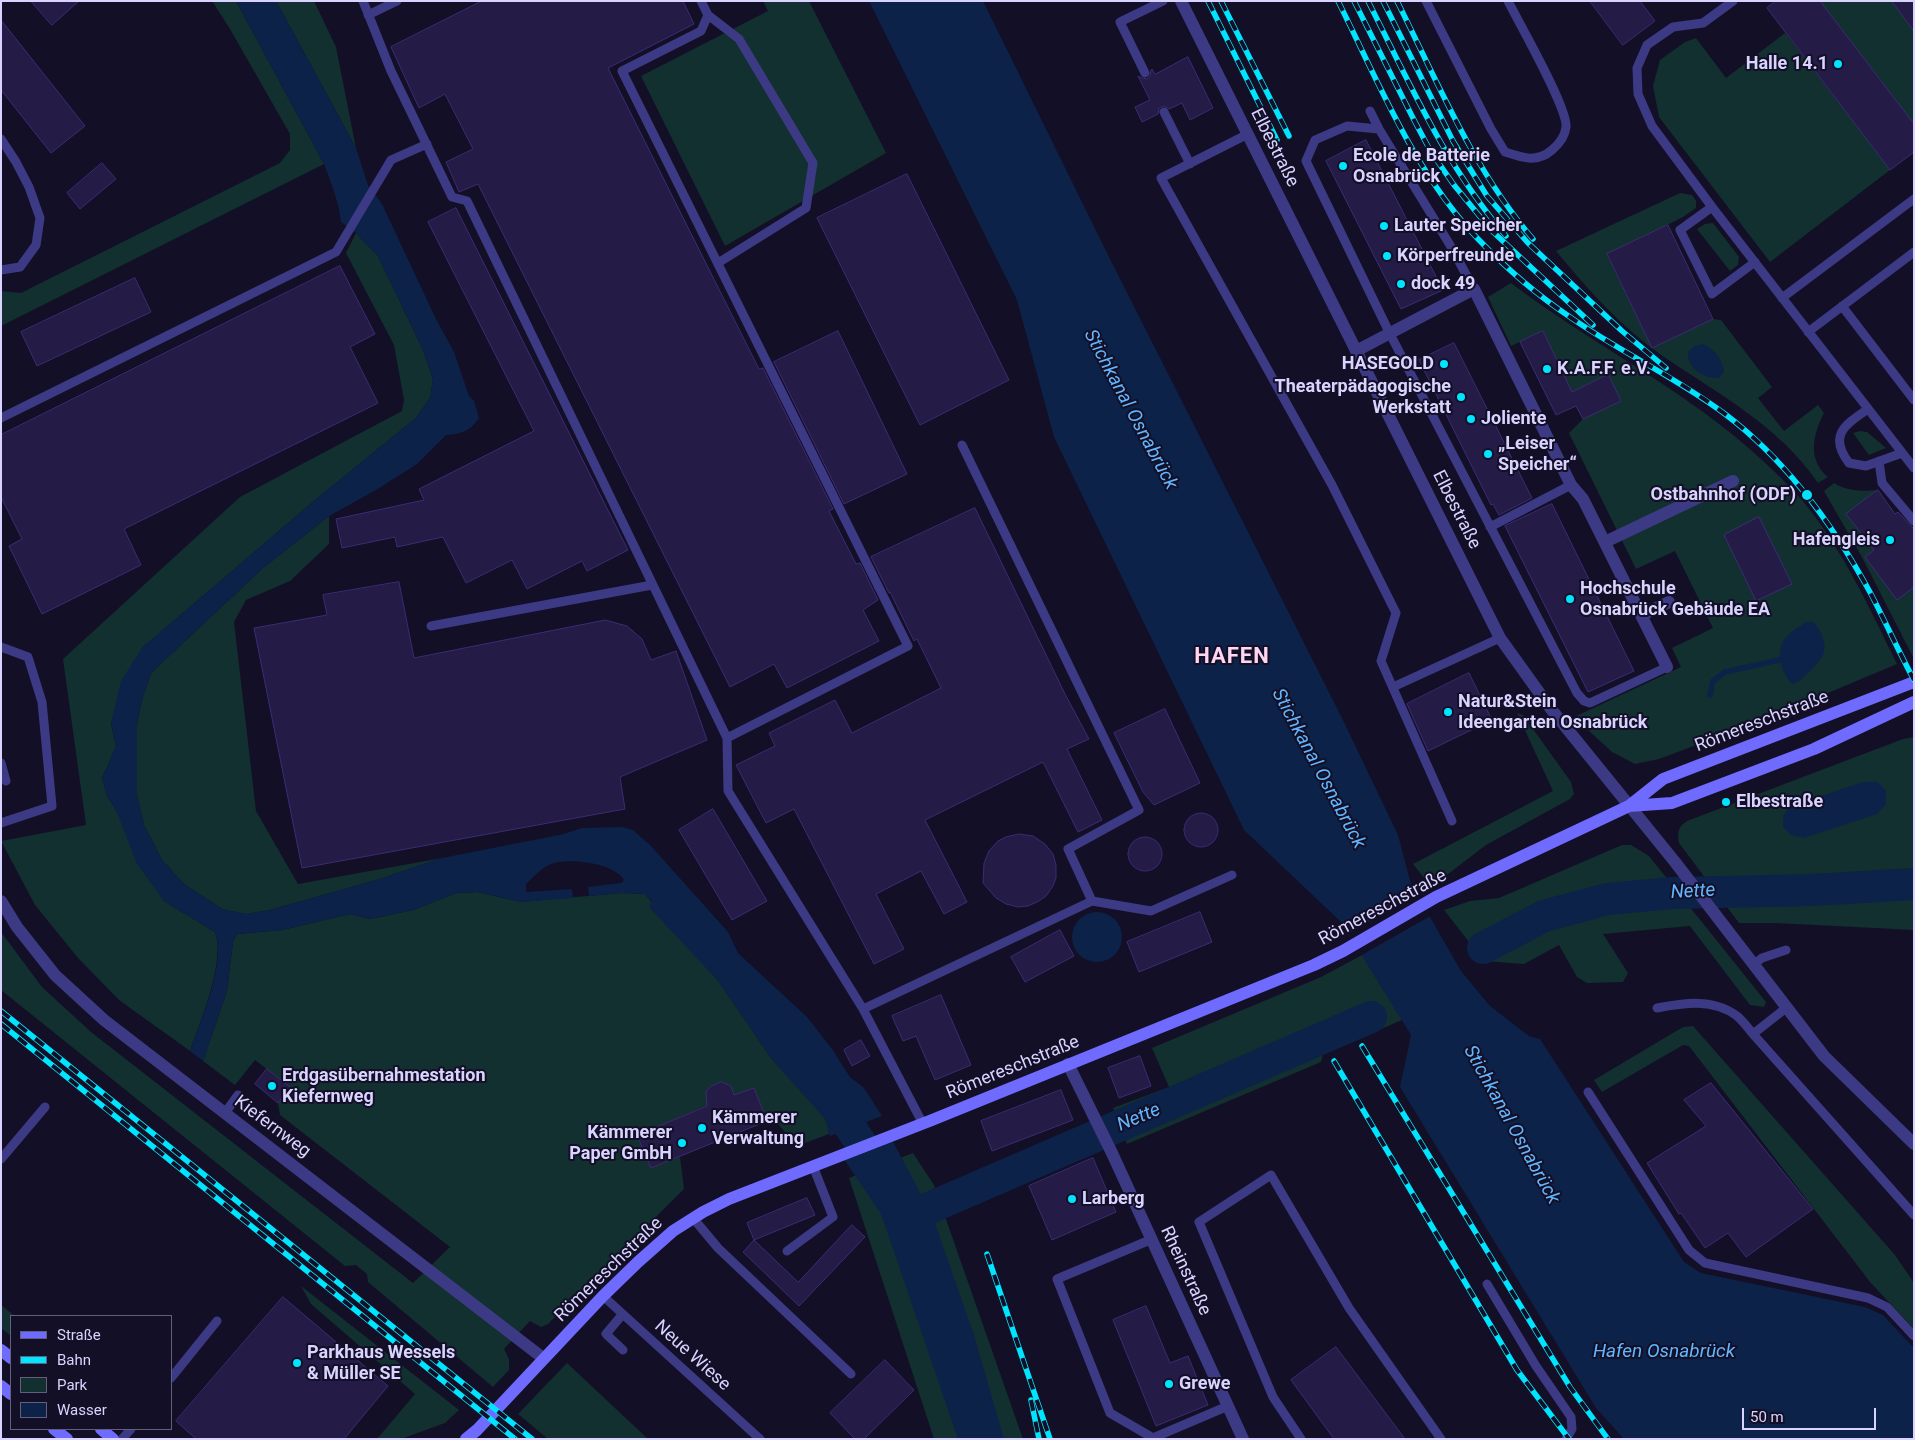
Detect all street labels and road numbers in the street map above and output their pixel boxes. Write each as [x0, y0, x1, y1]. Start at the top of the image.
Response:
street label: Elbestraße [1245, 105, 1303, 191]
street label: Elbestraße [1427, 467, 1485, 553]
street label: Römereschstraße [1692, 687, 1832, 757]
street label: Römereschstraße [1315, 865, 1451, 951]
street label: Römereschstraße [943, 1031, 1083, 1105]
street label: Kiefernweg [230, 1091, 314, 1163]
street label: Römereschstraße [551, 1213, 667, 1327]
street label: Rheinstraße [1155, 1223, 1215, 1319]
street label: Neue Wiese [649, 1316, 735, 1396]

